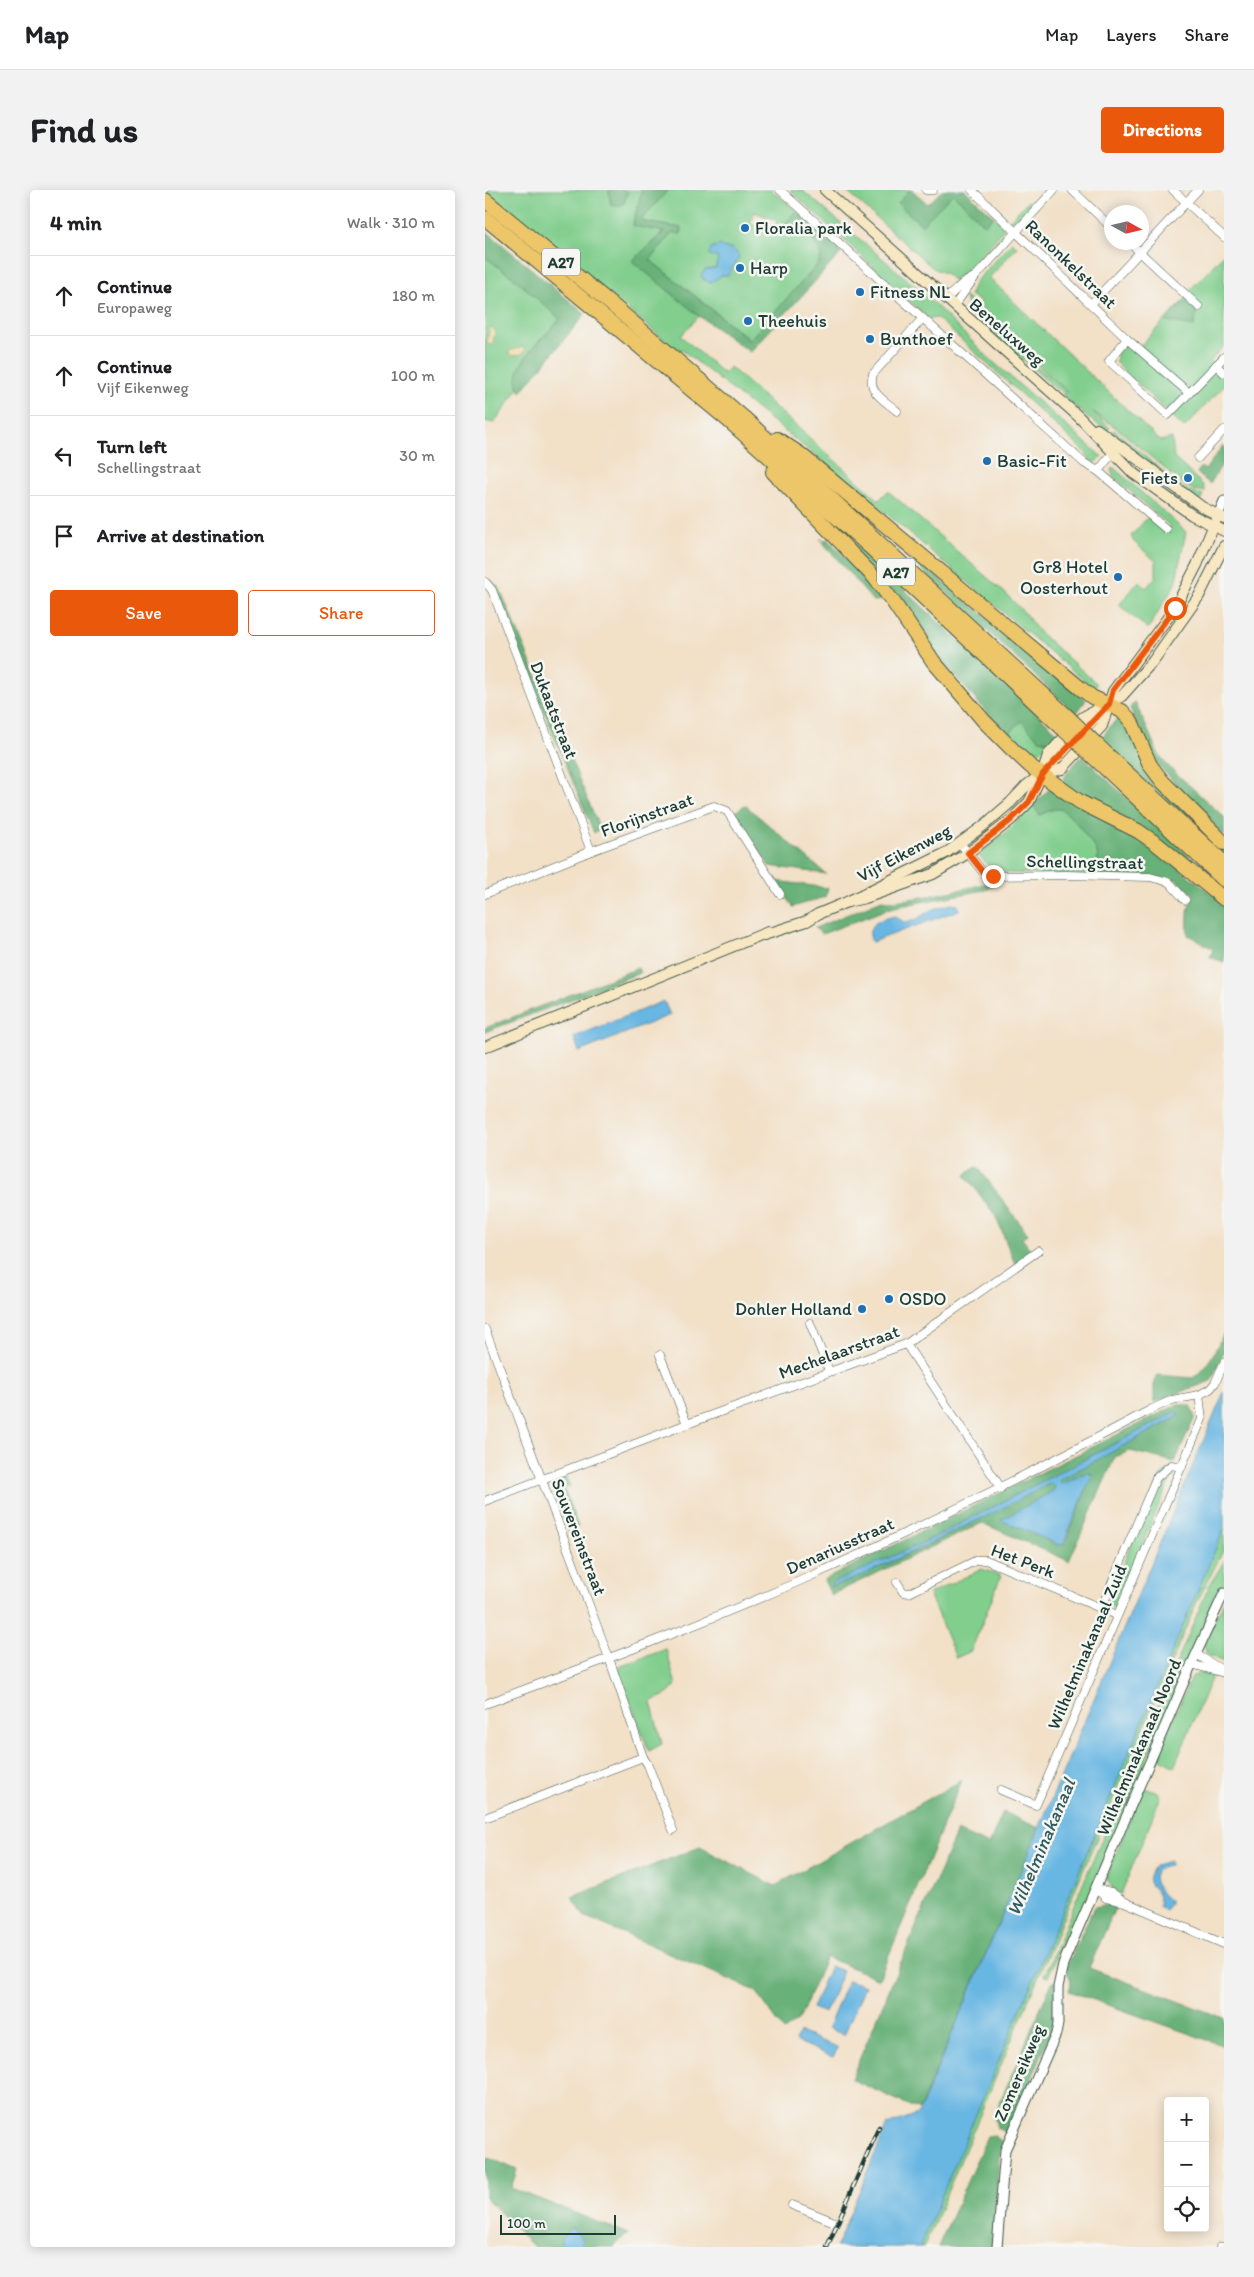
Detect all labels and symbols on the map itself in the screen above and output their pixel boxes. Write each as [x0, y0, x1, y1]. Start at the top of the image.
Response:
north arrow [1104, 205, 1149, 250]
street label: Ranonkelstraat [1021, 215, 1122, 313]
place label: Floralia park [755, 217, 852, 239]
marker: Floralia park [739, 222, 751, 234]
road number: A27 [542, 248, 580, 276]
place label: Harp [750, 257, 788, 279]
marker: Harp [734, 262, 746, 274]
place label: Fitness NL [870, 281, 950, 303]
marker: Fitness NL [854, 286, 866, 298]
street label: Beneluxweg [965, 293, 1050, 371]
place label: Theehuis [758, 310, 827, 332]
marker: Theehuis [742, 315, 754, 327]
place label: Bunthoef [880, 328, 953, 350]
marker: Bunthoef [864, 333, 876, 345]
place label: Basic-Fit [997, 450, 1067, 472]
marker: Basic-Fit [981, 455, 993, 467]
place label: Fiets [1141, 467, 1178, 489]
marker: Fiets [1182, 472, 1194, 484]
place label: Gr8 Hotel Oosterhout [1020, 556, 1108, 599]
road number: A27 [877, 558, 915, 586]
marker: Gr8 Hotel Oosterhout [1112, 571, 1124, 583]
route start [1164, 597, 1187, 620]
street label: Dukaatstraat [525, 658, 583, 762]
street label: Florijnstraat [598, 788, 697, 842]
street label: Vijf Eikenweg [853, 819, 955, 887]
street label: Schellingstraat [1026, 850, 1144, 874]
route end [982, 865, 1005, 888]
place label: OSDO [899, 1288, 947, 1310]
marker: OSDO [883, 1293, 895, 1305]
place label: Dohler Holland [735, 1298, 852, 1320]
marker: Dohler Holland [856, 1303, 868, 1315]
street label: Mechelaarstraat [776, 1320, 903, 1384]
street label: Souvereinstraat [547, 1475, 612, 1599]
street label: Denariusstraat [783, 1512, 898, 1580]
street label: Het Perk [988, 1539, 1059, 1583]
street label: Wilhelminakanaal Zuid [1042, 1561, 1132, 1733]
street label: Wilhelminakanaal Noord [1092, 1655, 1186, 1839]
water label: Wilhelminakanaal [1002, 1774, 1081, 1919]
street label: Zomereikweg [989, 2021, 1049, 2124]
scale bar [500, 2212, 616, 2235]

